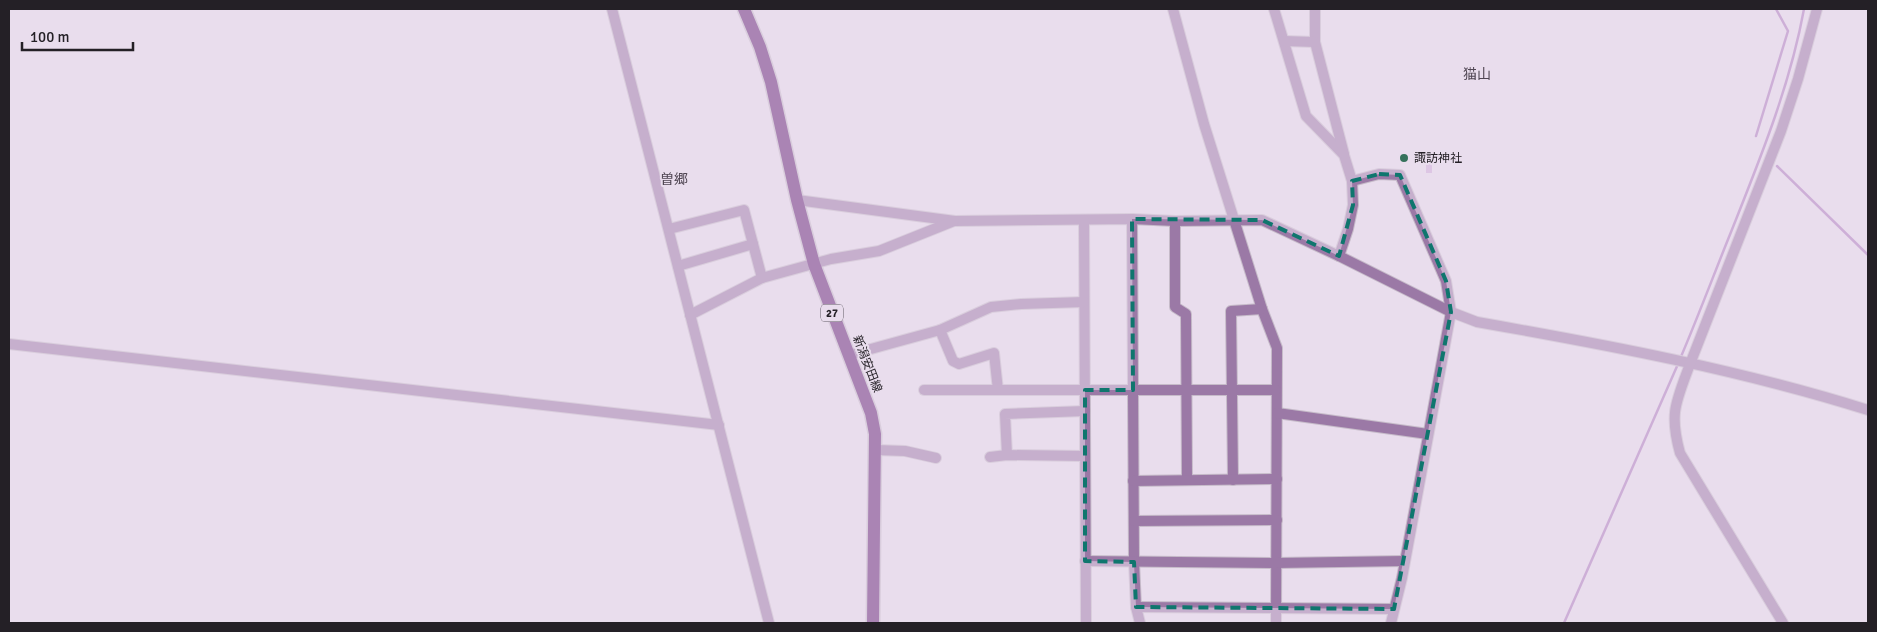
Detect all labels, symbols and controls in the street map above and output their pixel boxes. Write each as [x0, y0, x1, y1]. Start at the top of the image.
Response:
scale bar [22, 20, 134, 52]
text: 100 m [30, 28, 70, 46]
district label: 猫山 [1463, 66, 1491, 83]
place label: 諏訪神社 [1414, 151, 1462, 166]
marker: 諏訪神社 [1398, 152, 1410, 164]
district label: 曽郷 [660, 171, 688, 188]
road number: 27 [821, 304, 843, 322]
street label: 新潟安田線 [849, 333, 885, 395]

